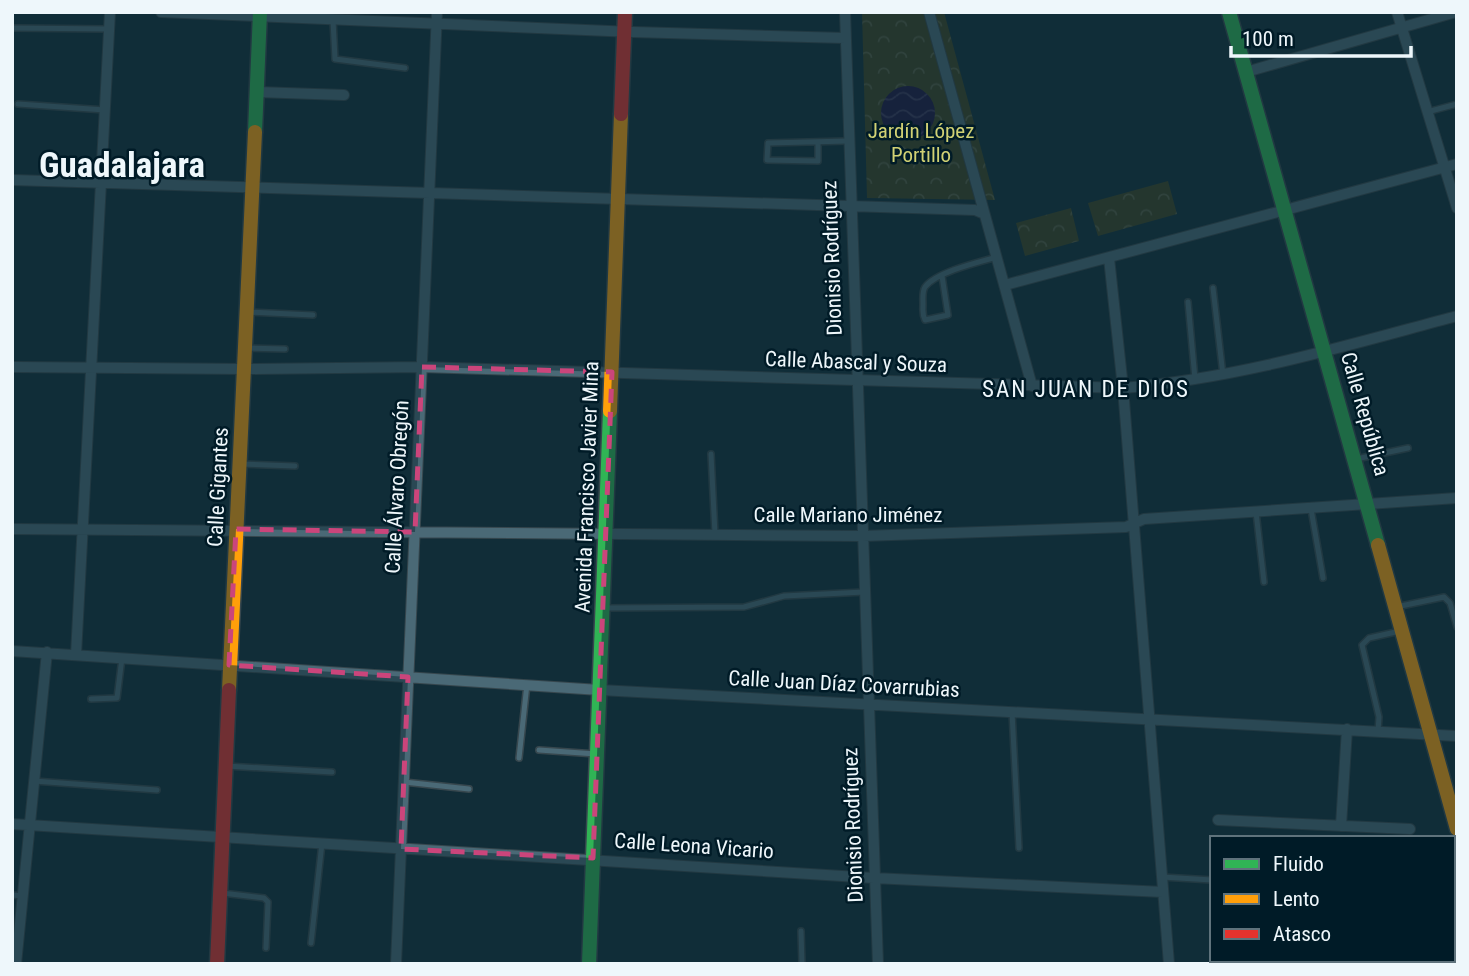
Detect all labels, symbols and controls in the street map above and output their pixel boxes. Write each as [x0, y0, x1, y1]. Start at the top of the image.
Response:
scale bar [1231, 14, 1411, 58]
text: 100 m [1242, 27, 1294, 51]
park label: Jardín López Portillo [868, 119, 974, 167]
district label: Guadalajara [39, 145, 205, 186]
street label: Dionisio Rodríguez [817, 180, 847, 336]
street label: Calle Abascal y Souza [765, 347, 947, 377]
street label: Calle República [1336, 349, 1394, 479]
street label: Avenida Francisco Javier Mina [571, 361, 603, 613]
district label: SAN JUAN DE DIOS [982, 376, 1190, 403]
street label: Calle Álvaro Obregón [380, 400, 414, 574]
street label: Calle Gigantes [203, 427, 233, 547]
street label: Calle Mariano Jiménez [754, 503, 942, 527]
street label: Calle Juan Díaz Covarrubias [728, 666, 960, 702]
street label: Dionisio Rodríguez [838, 747, 868, 903]
street label: Calle Leona Vicario [613, 828, 775, 864]
legend [1210, 836, 1455, 962]
text: Fluido [1273, 852, 1324, 876]
text: Lento [1273, 887, 1320, 911]
text: Atasco [1273, 922, 1331, 946]

